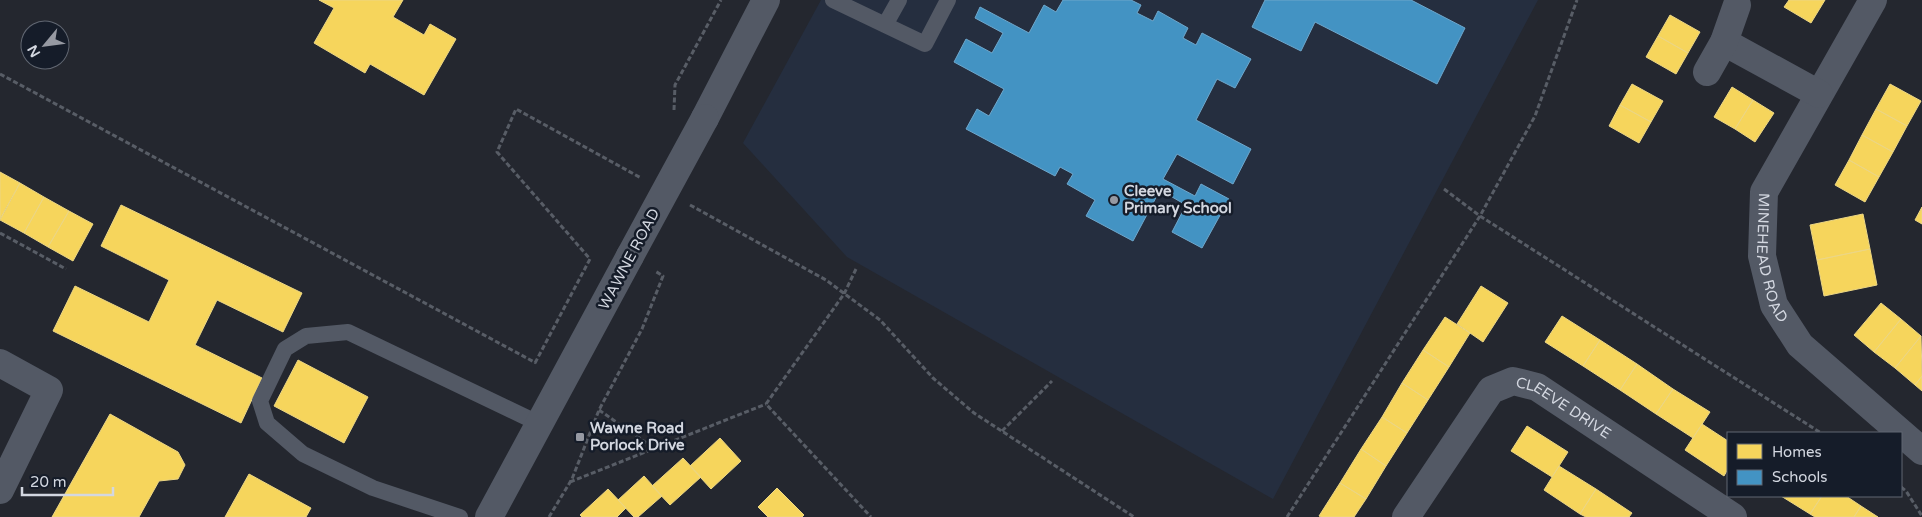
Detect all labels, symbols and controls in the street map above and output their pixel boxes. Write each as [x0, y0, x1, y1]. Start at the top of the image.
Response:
north arrow [20, 20, 70, 70]
text: N [24, 42, 44, 60]
place label: Cleeve Primary School [1124, 182, 1232, 218]
street label: MINEHEAD ROAD [1753, 193, 1792, 326]
marker: Cleeve Primary School [1108, 194, 1120, 206]
street label: WAWNE ROAD [595, 205, 663, 313]
street label: CLEEVE DRIVE [1514, 373, 1614, 443]
place label: Wawne Road Porlock Drive [590, 419, 685, 454]
marker: Wawne Road Porlock Drive [574, 431, 586, 443]
legend [1727, 432, 1902, 497]
text: Homes [1772, 443, 1822, 461]
scale bar [22, 464, 114, 496]
text: Schools [1772, 468, 1828, 486]
text: 20 m [30, 473, 67, 491]

